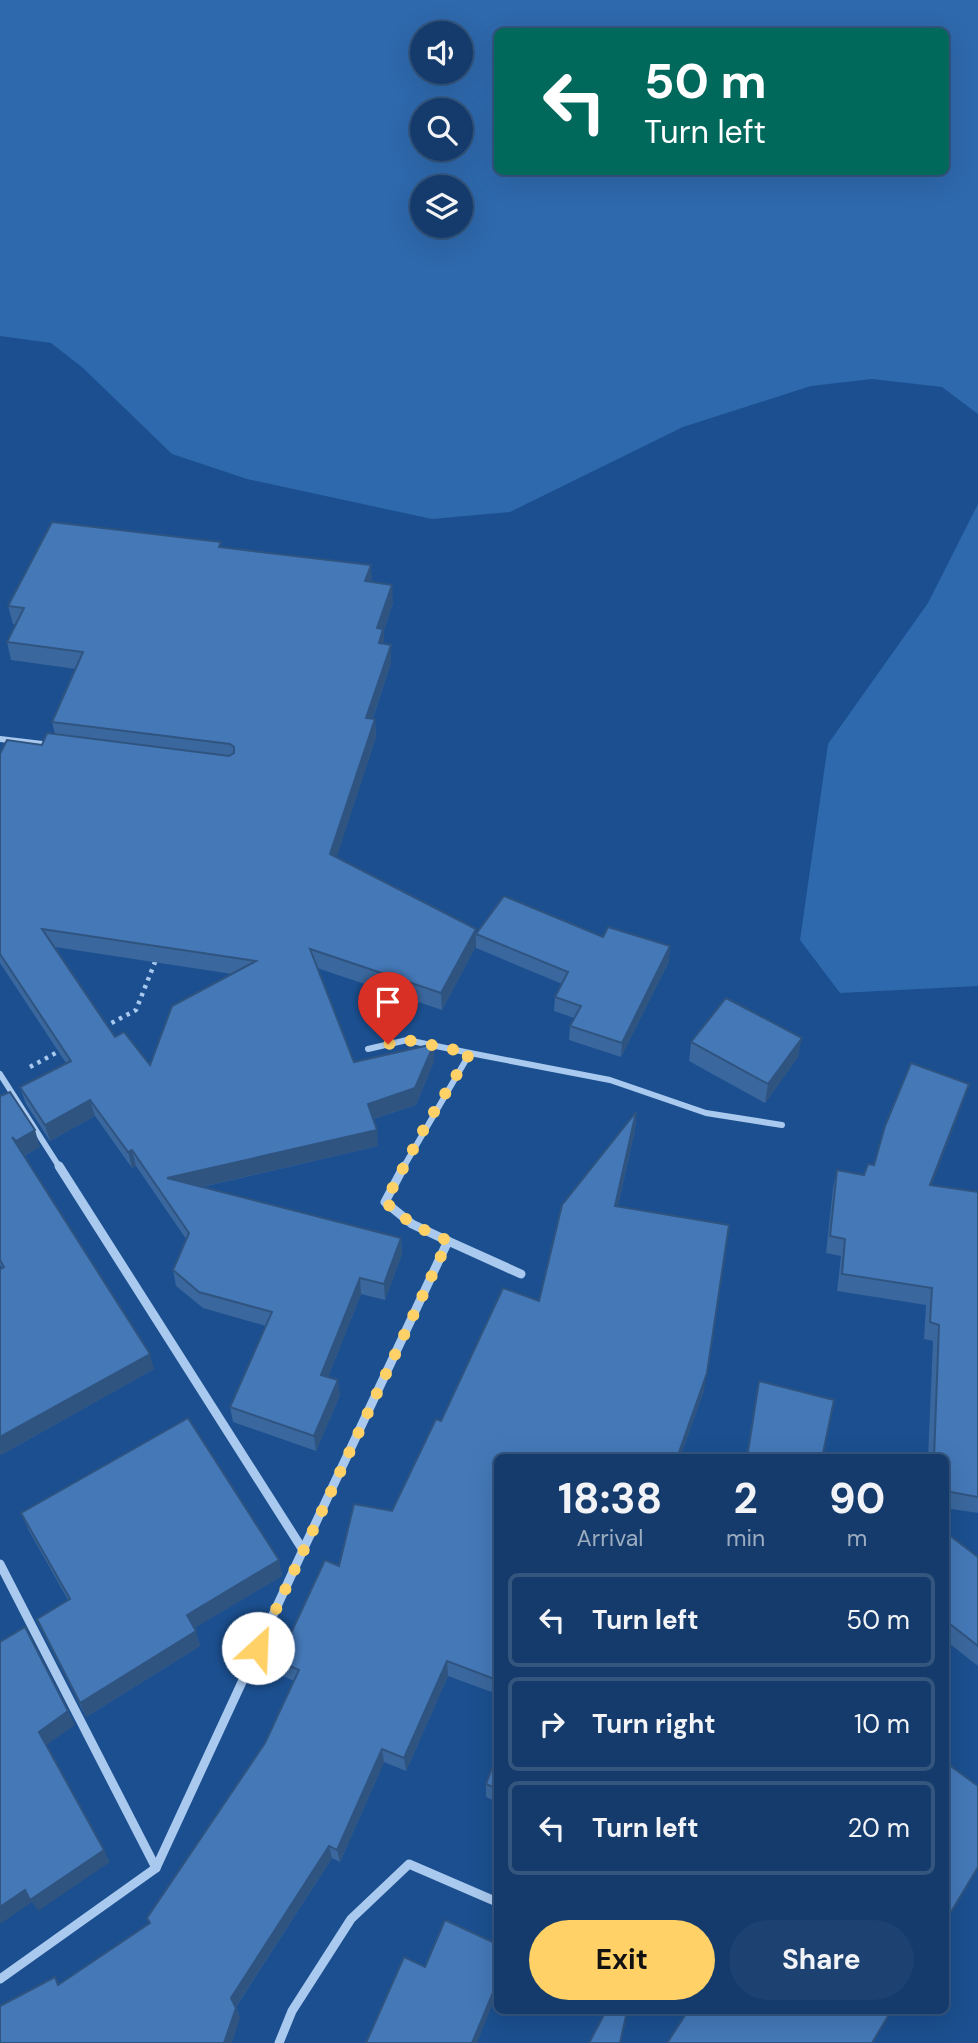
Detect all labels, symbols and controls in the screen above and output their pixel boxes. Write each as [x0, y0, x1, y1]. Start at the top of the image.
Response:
map controls [410, 21, 473, 238]
button: sound [410, 21, 473, 84]
text: 50 m [644, 49, 767, 113]
icon: left [529, 56, 620, 147]
button: search [410, 98, 473, 161]
text: Turn left [644, 111, 766, 153]
button: layers [410, 175, 473, 238]
pin [358, 972, 418, 1044]
icon: arrive [369, 983, 407, 1021]
text: 18:38 [558, 1471, 662, 1526]
text: 2 [733, 1471, 758, 1526]
text: 90 [829, 1471, 885, 1526]
text: Arrival [577, 1523, 644, 1553]
text: min [726, 1523, 765, 1553]
text: m [847, 1523, 867, 1553]
icon: left [533, 1601, 571, 1639]
text: Turn left [592, 1603, 699, 1637]
text: 50 m [846, 1603, 910, 1637]
position arrow [221, 1611, 295, 1685]
icon: right [533, 1705, 571, 1743]
text: Turn right [592, 1707, 716, 1741]
text: 10 m [854, 1707, 910, 1741]
icon: left [533, 1809, 571, 1847]
text: Turn left [592, 1811, 699, 1845]
text: 20 m [847, 1811, 910, 1845]
button: Exit [529, 1920, 715, 2000]
button: Share [729, 1920, 914, 2000]

